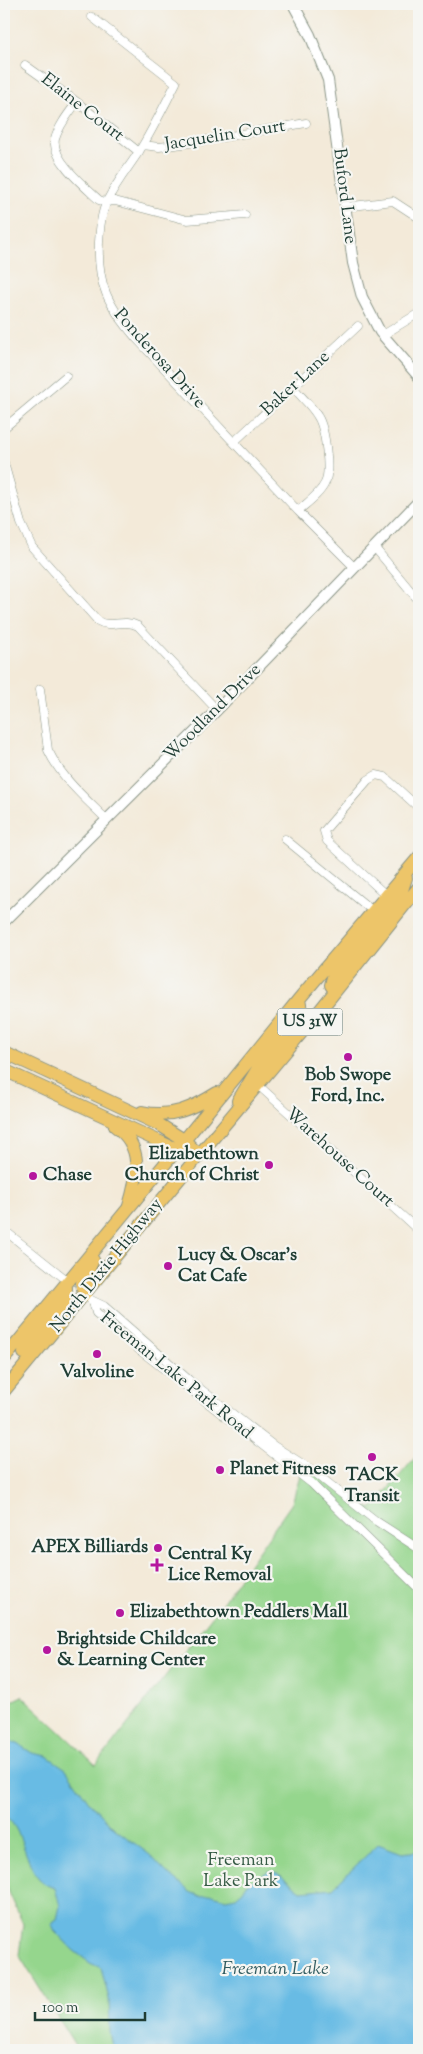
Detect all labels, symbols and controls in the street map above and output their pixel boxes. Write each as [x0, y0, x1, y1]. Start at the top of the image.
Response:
street label: Elaine Court [35, 67, 129, 149]
street label: Jacquelin Court [162, 114, 287, 159]
street label: Buford Lane [325, 147, 363, 245]
street label: Ponderosa Drive [107, 303, 211, 415]
street label: Baker Lane [256, 345, 336, 423]
street label: Woodland Drive [158, 658, 268, 768]
road number: US 31W [278, 1009, 342, 1036]
marker: Bob Swope Ford, Inc. [342, 1051, 354, 1063]
place label: Bob Swope Ford, Inc. [305, 1063, 392, 1110]
street label: Warehouse Court [279, 1102, 399, 1214]
place label: Elizabethtown Church of Christ [125, 1142, 260, 1189]
marker: Elizabethtown Church of Christ [263, 1159, 275, 1171]
place label: Chase [43, 1163, 92, 1189]
marker: Chase [27, 1170, 39, 1182]
street label: North Dixie Highway [44, 1193, 170, 1339]
place label: Lucy & Oscar's Cat Cafe [178, 1243, 297, 1290]
marker: Lucy & Oscar's Cat Cafe [162, 1260, 174, 1272]
street label: Freeman Lake Park Road [94, 1306, 258, 1446]
marker: Valvoline [91, 1348, 103, 1360]
place label: Valvoline [60, 1360, 135, 1386]
marker: TACK Transit [366, 1451, 378, 1463]
place label: Planet Fitness [230, 1457, 336, 1483]
place label: TACK Transit [344, 1463, 400, 1510]
marker: Planet Fitness [214, 1464, 226, 1476]
place label: APEX Billiards [31, 1535, 148, 1561]
marker: APEX Billiards [152, 1542, 164, 1554]
place label: Central Ky Lice Removal [168, 1542, 273, 1589]
marker: Central Ky Lice Removal [150, 1558, 164, 1572]
place label: Elizabethtown Peddlers Mall [130, 1600, 349, 1626]
marker: Elizabethtown Peddlers Mall [114, 1607, 126, 1619]
place label: Brightside Childcare & Learning Center [57, 1627, 217, 1674]
marker: Brightside Childcare & Learning Center [41, 1644, 53, 1656]
park label: Freeman Lake Park [203, 1848, 279, 1895]
water label: Freeman Lake [221, 1956, 329, 1983]
scale bar [35, 1989, 145, 2021]
text: 100 m [42, 1998, 79, 2019]

